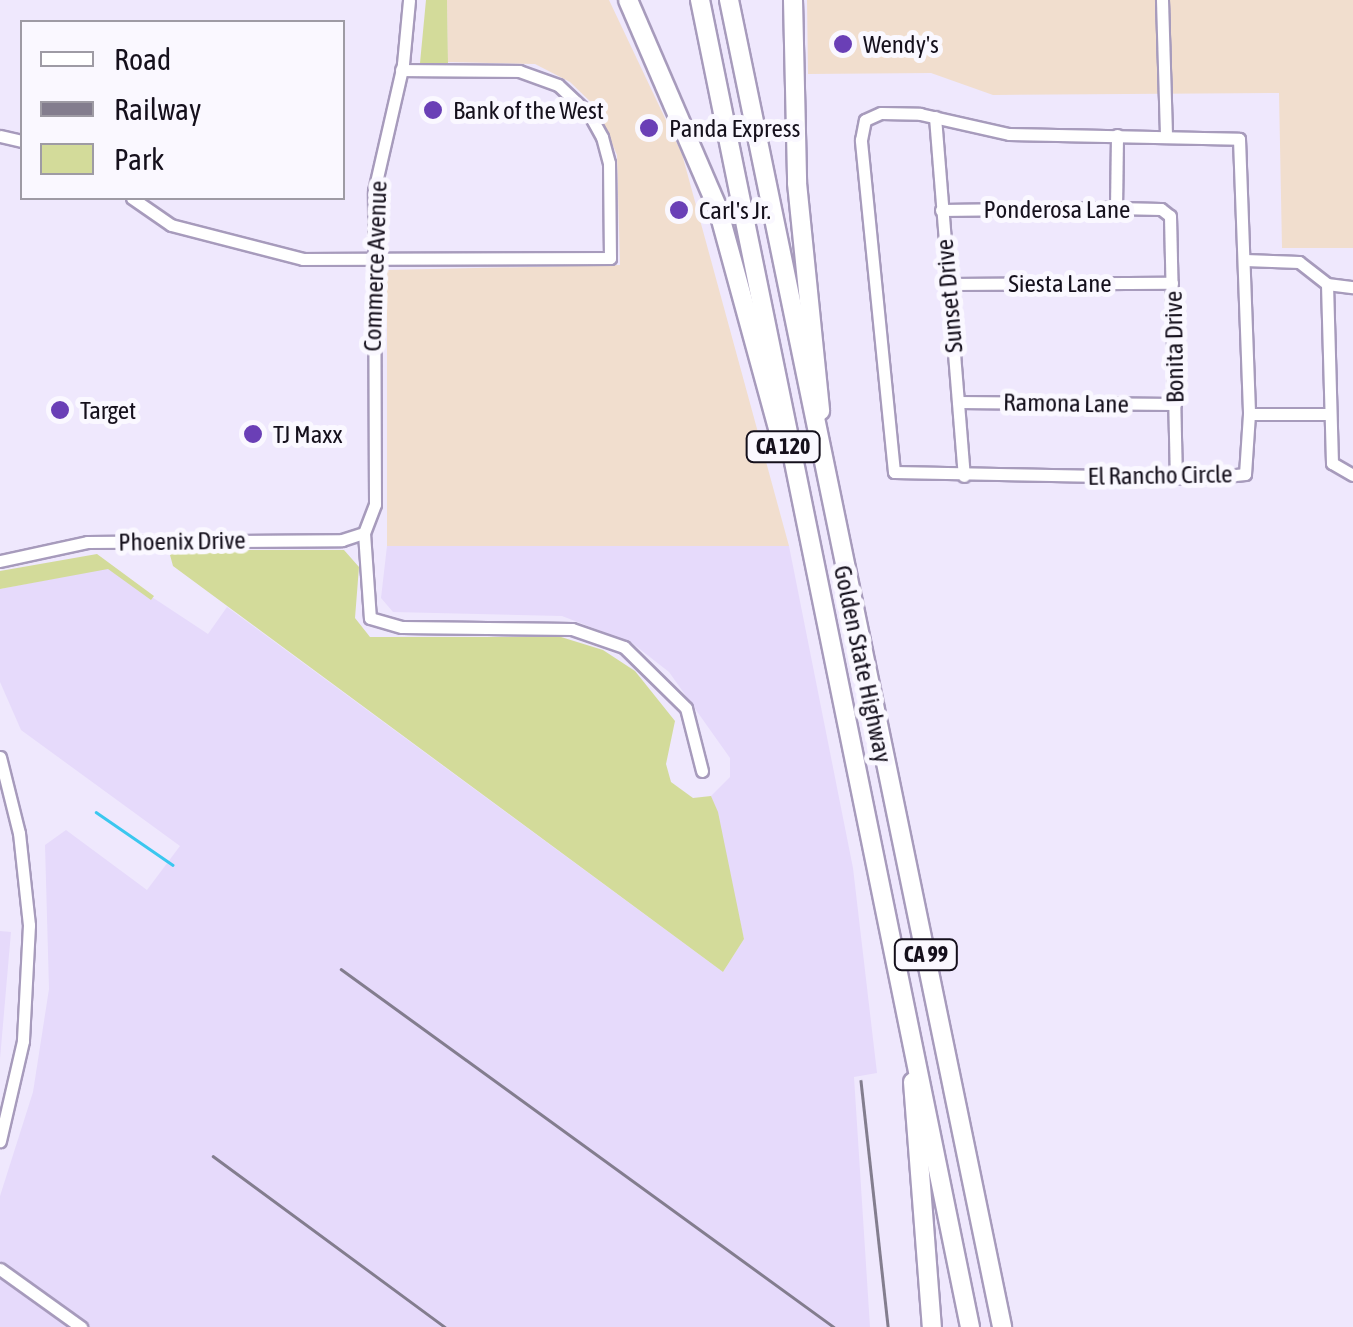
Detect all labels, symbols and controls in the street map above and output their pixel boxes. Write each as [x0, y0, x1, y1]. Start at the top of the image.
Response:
legend [20, 20, 345, 200]
place label: Wendy's [863, 29, 939, 59]
marker: Wendy's [832, 33, 854, 55]
text: Road [114, 42, 171, 76]
text: Railway [114, 92, 201, 126]
place label: Bank of the West [453, 95, 604, 125]
marker: Bank of the West [422, 99, 444, 121]
place label: Panda Express [669, 113, 800, 143]
marker: Panda Express [638, 117, 660, 139]
text: Park [114, 142, 164, 176]
street label: Commerce Avenue [357, 180, 393, 352]
street label: Ponderosa Lane [984, 194, 1130, 224]
place label: Carl's Jr. [699, 195, 771, 225]
marker: Carl's Jr. [668, 199, 690, 221]
street label: Sunset Drive [929, 238, 969, 354]
street label: Siesta Lane [1008, 268, 1112, 298]
street label: Bonita Drive [1158, 291, 1190, 403]
street label: Ramona Lane [1003, 387, 1129, 419]
place label: Target [80, 395, 136, 425]
marker: Target [49, 399, 71, 421]
place label: TJ Maxx [273, 419, 342, 449]
marker: TJ Maxx [242, 423, 264, 445]
road number: CA 120 [746, 430, 820, 464]
street label: El Rancho Circle [1087, 459, 1233, 491]
street label: Phoenix Drive [118, 525, 246, 557]
street label: Golden State Highway [827, 563, 899, 765]
road number: CA 99 [894, 938, 958, 972]

